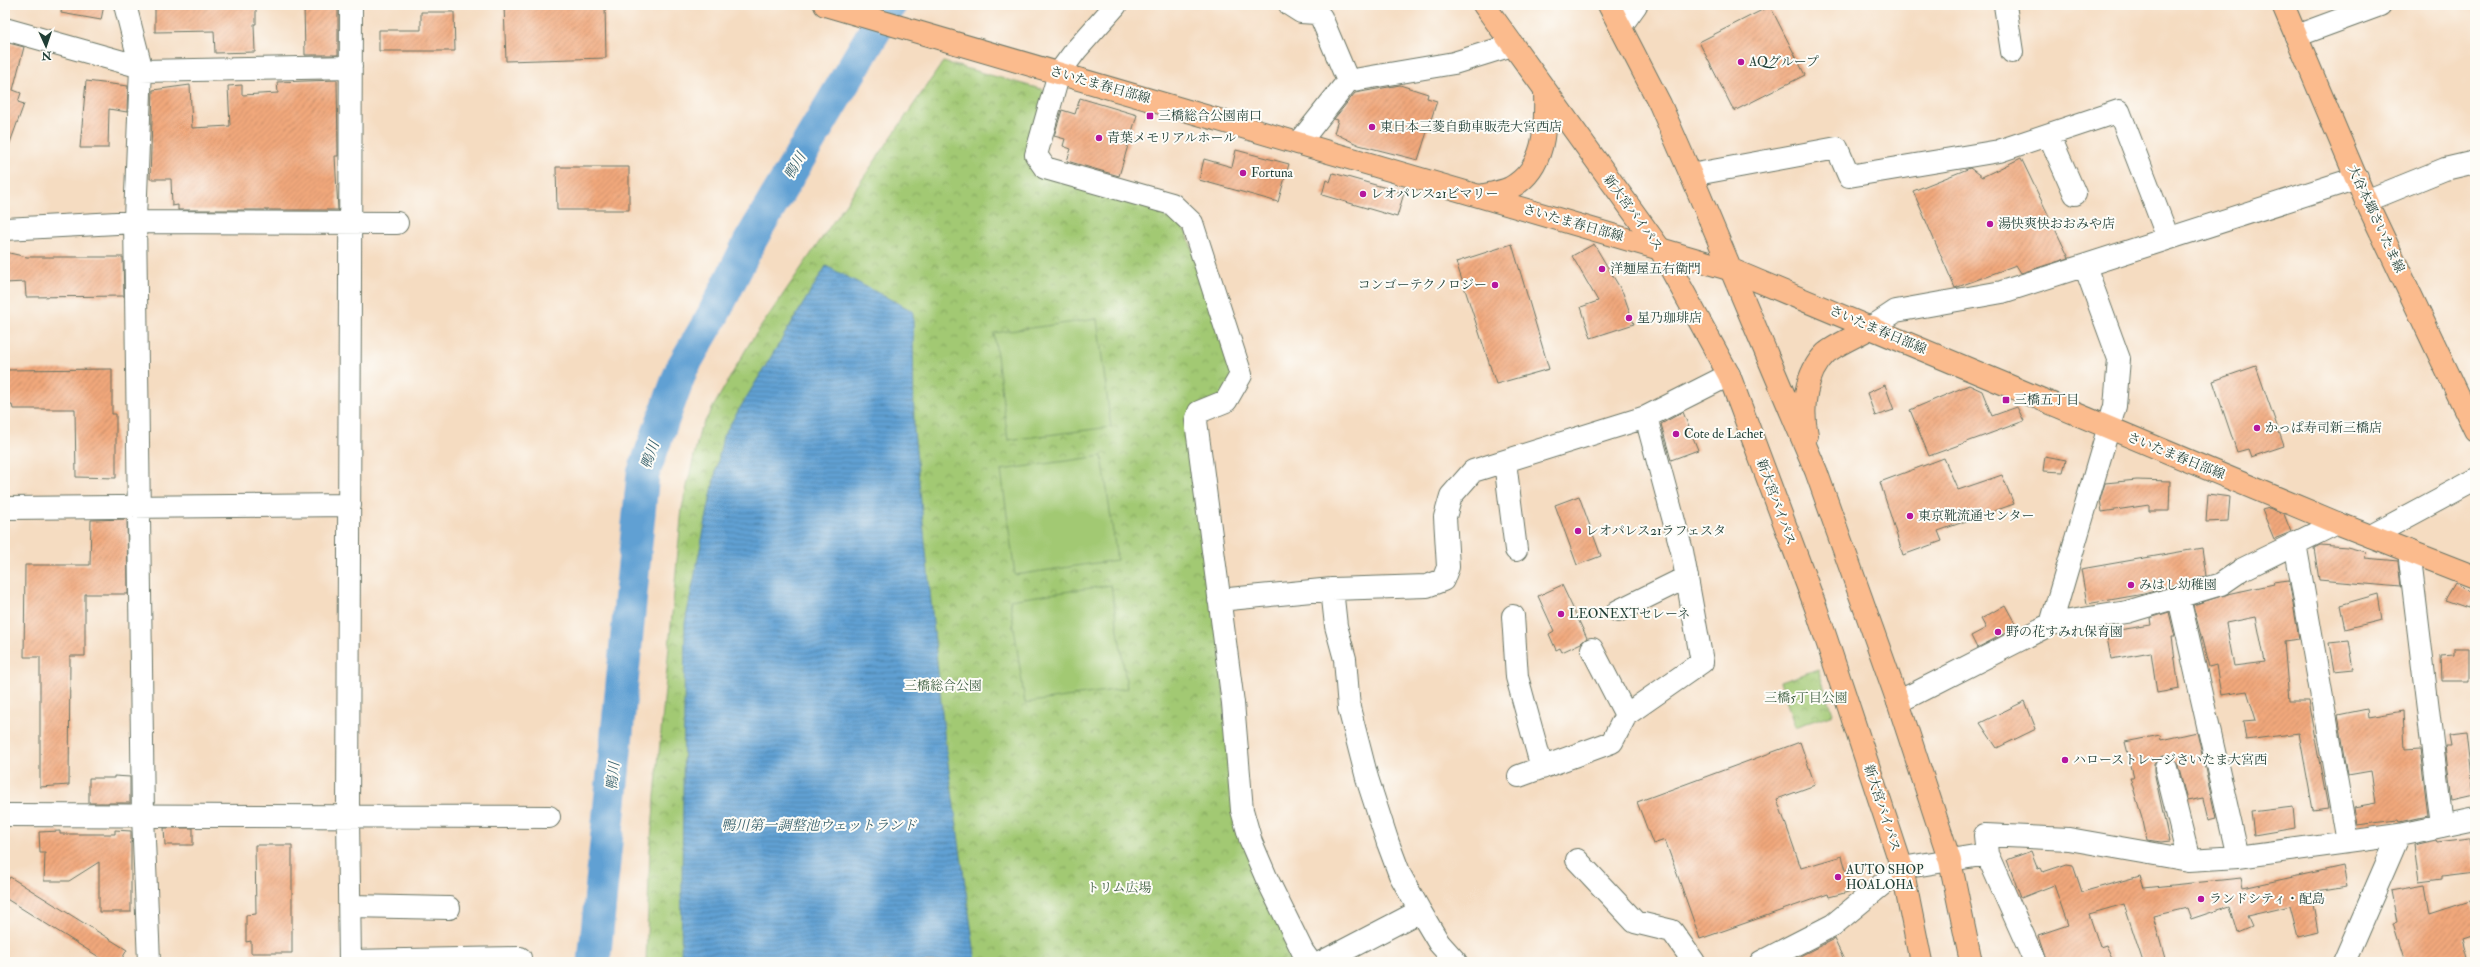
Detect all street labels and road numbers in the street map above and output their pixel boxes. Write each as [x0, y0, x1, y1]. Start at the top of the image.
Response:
street label: さいたま春日部線 [1048, 63, 1152, 107]
street label: 大谷本郷さいたま線 [2344, 163, 2408, 275]
street label: 新大宮バイパス [1600, 172, 1666, 254]
street label: さいたま春日部線 [1521, 201, 1625, 245]
street label: さいたま春日部線 [1827, 302, 1929, 358]
street label: さいたま春日部線 [2125, 429, 2227, 483]
street label: 新大宮バイパス [1753, 457, 1799, 547]
street label: 新大宮バイパス [1860, 762, 1904, 854]

